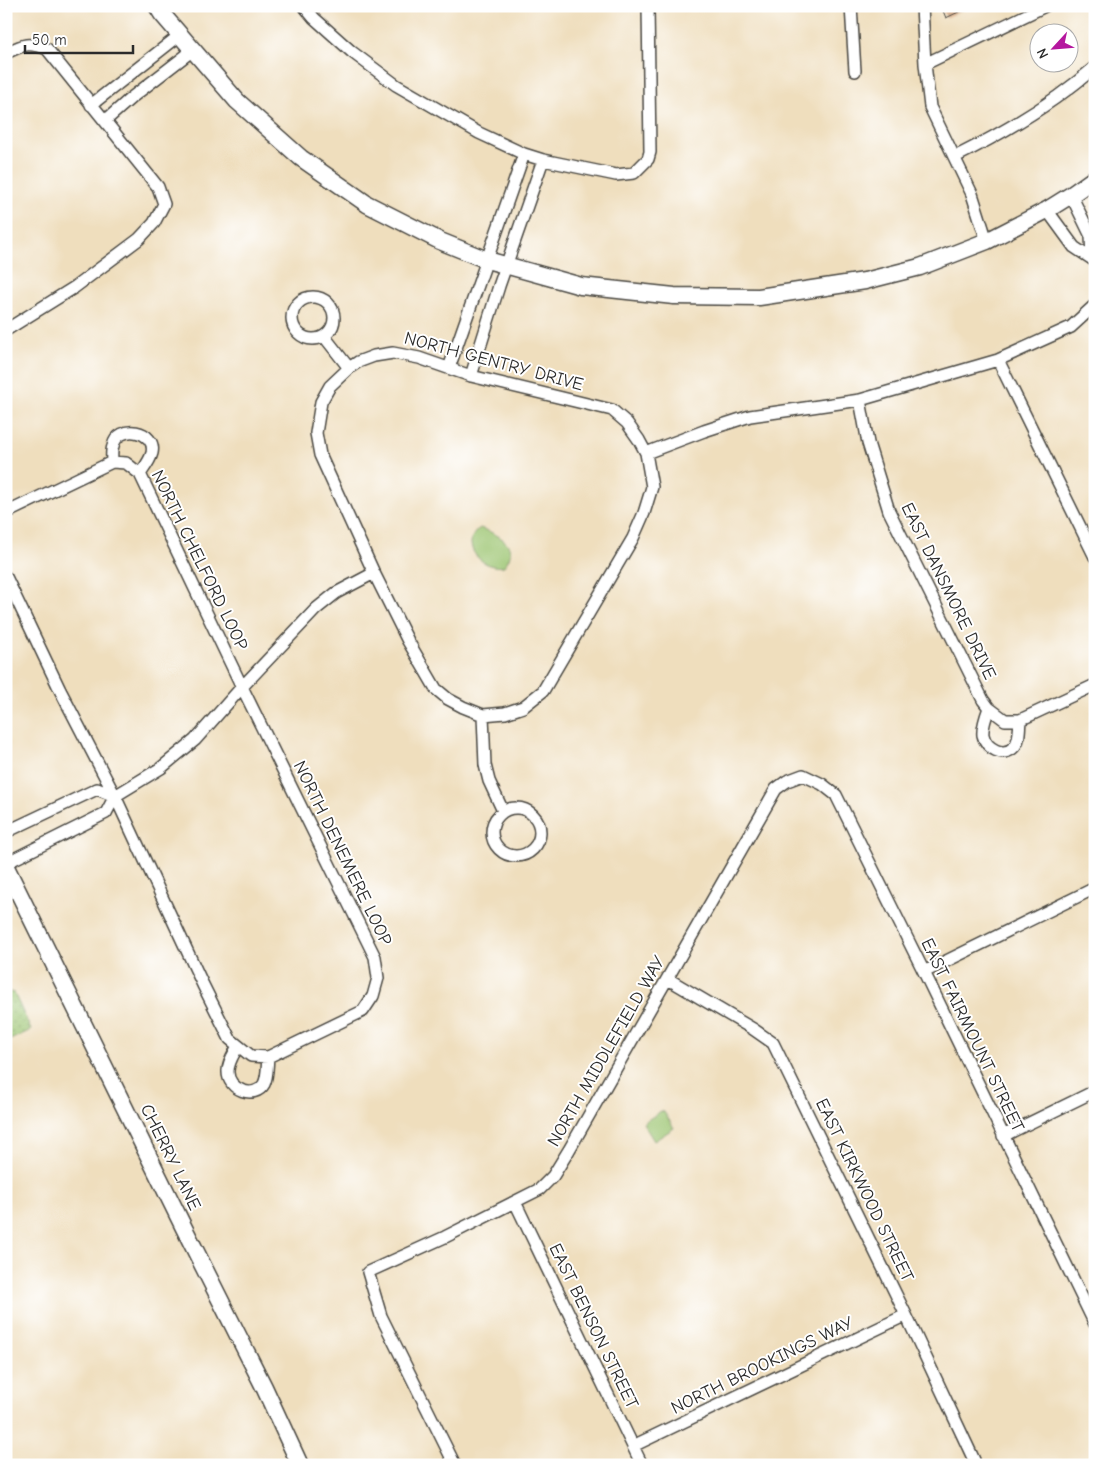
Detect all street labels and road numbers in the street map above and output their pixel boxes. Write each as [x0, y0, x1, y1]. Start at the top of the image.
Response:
street label: NORTH GENTRY DRIVE [402, 327, 586, 396]
street label: NORTH CHELFORD LOOP [147, 467, 252, 654]
street label: EAST DANSMORE DRIVE [897, 499, 1001, 683]
street label: NORTH DENEMERE LOOP [289, 758, 396, 949]
street label: EAST FAIRMOUNT STREET [917, 935, 1029, 1136]
street label: NORTH MIDDLEFIELD WAY [543, 952, 670, 1150]
street label: EAST KIRKWOOD STREET [811, 1095, 918, 1286]
street label: CHERRY LANE [136, 1101, 205, 1214]
street label: EAST BENSON STREET [544, 1240, 643, 1413]
street label: NORTH BROOKINGS WAY [668, 1312, 857, 1419]

